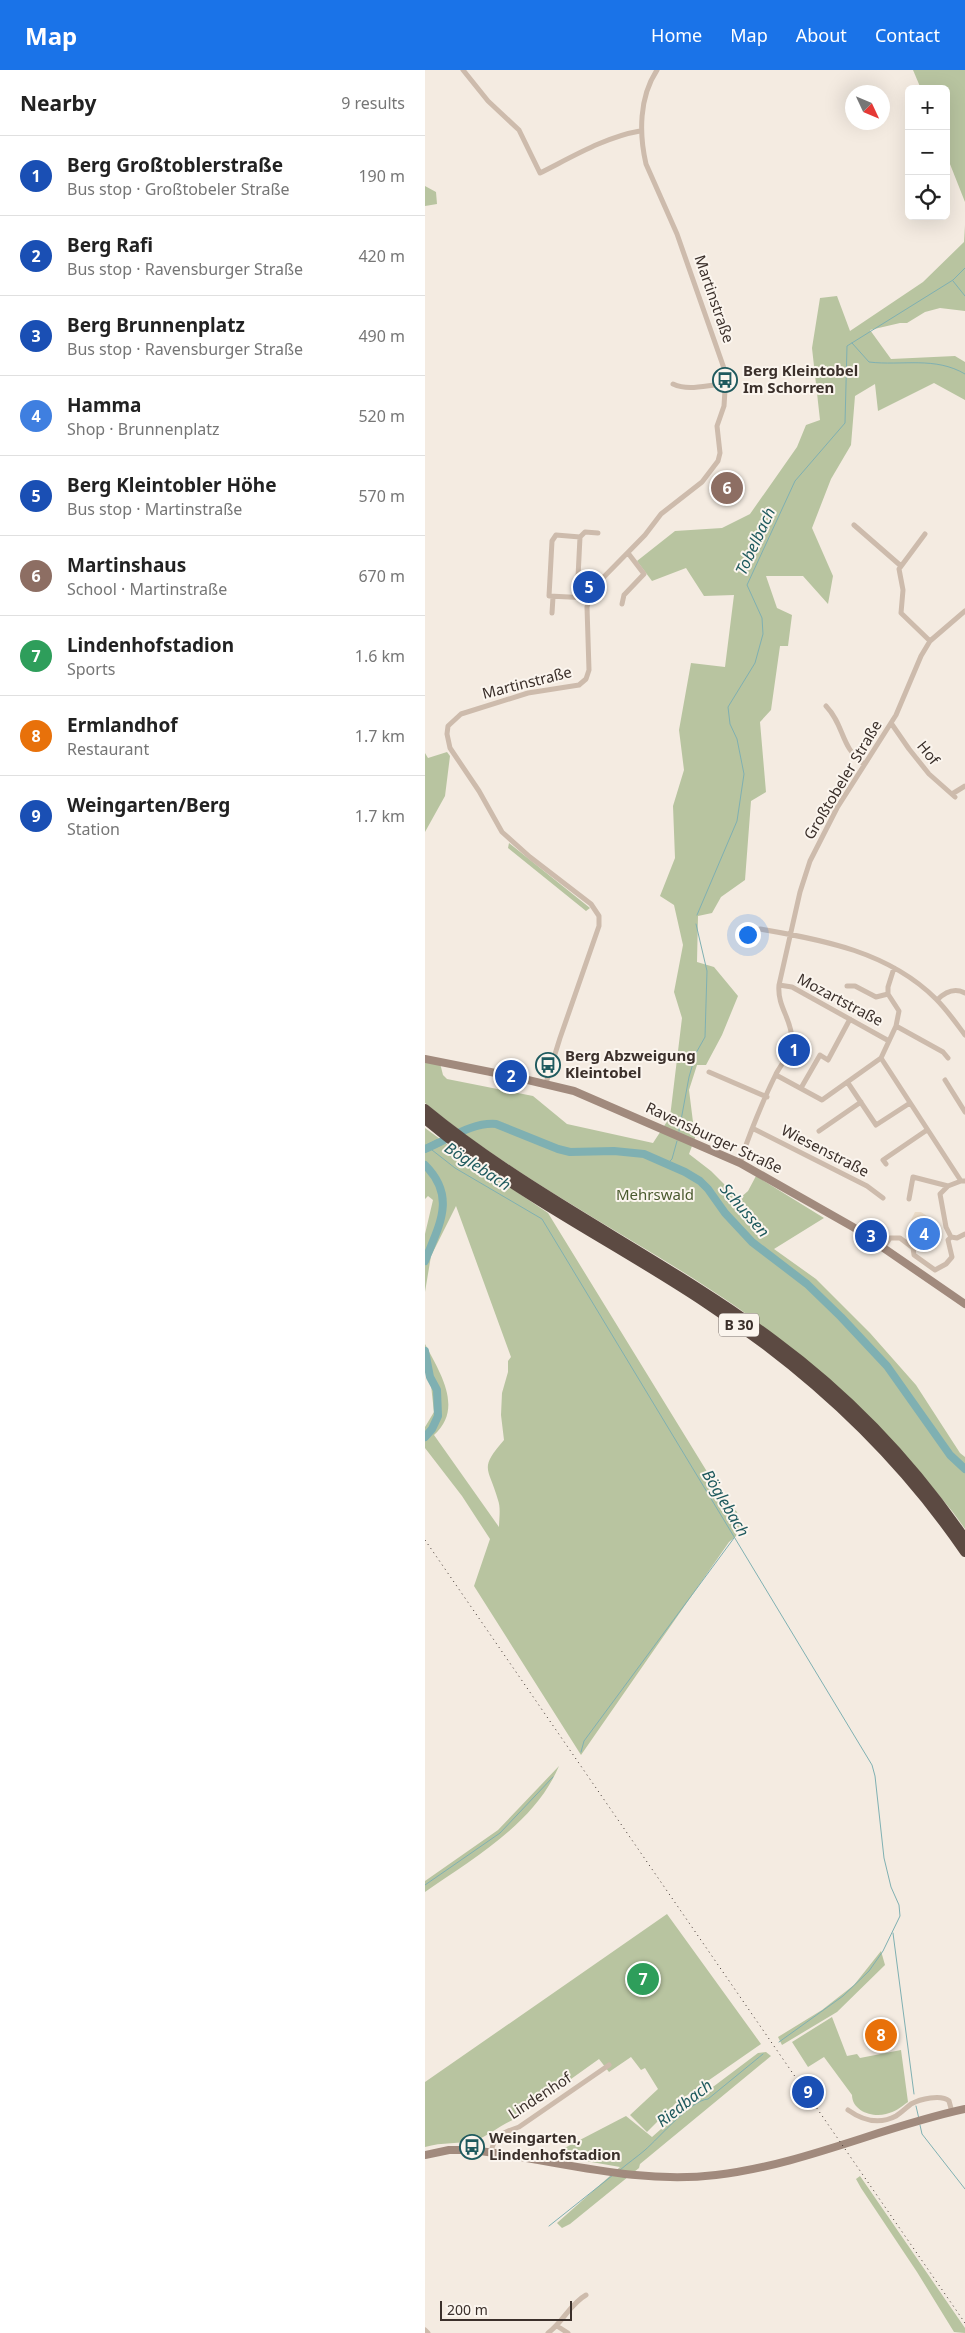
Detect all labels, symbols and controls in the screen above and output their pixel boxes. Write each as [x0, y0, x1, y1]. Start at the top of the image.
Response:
text: Map [25, 19, 77, 52]
text: Home [651, 23, 702, 47]
text: Map [730, 23, 768, 47]
text: About [796, 23, 847, 47]
text: Contact [875, 23, 940, 47]
north arrow [845, 85, 890, 130]
map controls [905, 85, 950, 220]
button: + [905, 85, 950, 130]
text: Nearby [20, 89, 96, 117]
text: 9 results [341, 92, 405, 114]
button: − [905, 130, 950, 175]
text: Berg Großtoblerstraße [67, 152, 283, 178]
text: 1 [31, 165, 41, 187]
text: 190 m [358, 165, 405, 187]
button: locate [905, 175, 950, 220]
text: Bus stop · Großtobeler Straße [67, 178, 290, 200]
text: Berg Rafi [67, 232, 153, 258]
text: 2 [31, 245, 41, 267]
text: 420 m [358, 245, 405, 267]
street label: Martinstraße [691, 252, 739, 345]
text: Bus stop · Ravensburger Straße [67, 258, 303, 280]
text: Berg Brunnenplatz [67, 312, 245, 338]
text: 3 [31, 325, 41, 347]
text: 490 m [358, 325, 405, 347]
text: Bus stop · Ravensburger Straße [67, 338, 303, 360]
place label: Berg Kleintobel Im Schorren [743, 360, 858, 397]
bus stop icon: Berg Kleintobel Im Schorren [712, 367, 738, 393]
text: Hamma [67, 392, 141, 418]
text: 4 [31, 405, 41, 427]
text: 520 m [358, 405, 405, 427]
text: Shop · Brunnenplatz [67, 418, 220, 440]
pin: 6 [711, 469, 743, 507]
text: Berg Kleintobler Höhe [67, 472, 277, 498]
text: 5 [31, 485, 41, 507]
text: 570 m [358, 485, 405, 507]
text: Bus stop · Martinstraße [67, 498, 242, 520]
water label: Tobelbach [730, 504, 780, 578]
text: Martinshaus [67, 552, 186, 578]
text: 6 [31, 565, 41, 587]
text: 670 m [358, 565, 405, 587]
pin: 5 [573, 568, 605, 606]
text: School · Martinstraße [67, 578, 227, 600]
text: Lindenhofstadion [67, 632, 234, 658]
text: 7 [31, 645, 41, 667]
text: 1.6 km [355, 645, 405, 667]
text: Sports [67, 658, 115, 680]
street label: Martinstraße [480, 661, 574, 703]
text: Ermlandhof [67, 712, 178, 738]
street label: Großtobeler Straße [799, 716, 886, 843]
text: 8 [31, 725, 41, 747]
text: 1.7 km [355, 725, 405, 747]
street label: Hof [913, 736, 945, 769]
text: Restaurant [67, 738, 149, 760]
text: Weingarten/Berg [67, 792, 230, 818]
text: 9 [31, 805, 41, 827]
text: 1.7 km [355, 805, 405, 827]
text: Station [67, 818, 120, 840]
your location [735, 922, 761, 948]
street label: Mozartstraße [794, 968, 887, 1030]
pin: 1 [778, 1031, 810, 1069]
place label: Berg Abzweigung Kleintobel [565, 1045, 696, 1082]
bus stop icon: Berg Abzweigung Kleintobel [535, 1052, 561, 1078]
pin: 2 [495, 1057, 527, 1095]
street label: Ravensburger Straße [643, 1097, 786, 1178]
street label: Wiesenstraße [778, 1119, 873, 1181]
water label: Böglebach [441, 1136, 515, 1196]
water label: Schussen [715, 1178, 775, 1242]
park label: Mehrswald [616, 1184, 694, 1204]
pin: 4 [908, 1215, 940, 1253]
pin: 3 [855, 1217, 887, 1255]
road number: B 30 [719, 1314, 759, 1336]
water label: Böglebach [697, 1465, 755, 1541]
pin: 7 [627, 1960, 659, 1998]
pin: 8 [865, 2016, 897, 2054]
street label: Lindenhof [504, 2067, 576, 2123]
pin: 9 [792, 2073, 824, 2111]
water label: Riedbach [651, 2074, 717, 2132]
place label: Weingarten, Lindenhofstadion [489, 2127, 621, 2164]
bus stop icon: Weingarten, Lindenhofstadion [459, 2134, 485, 2160]
scale bar [440, 2298, 573, 2321]
text: 200 m [447, 2300, 488, 2319]

